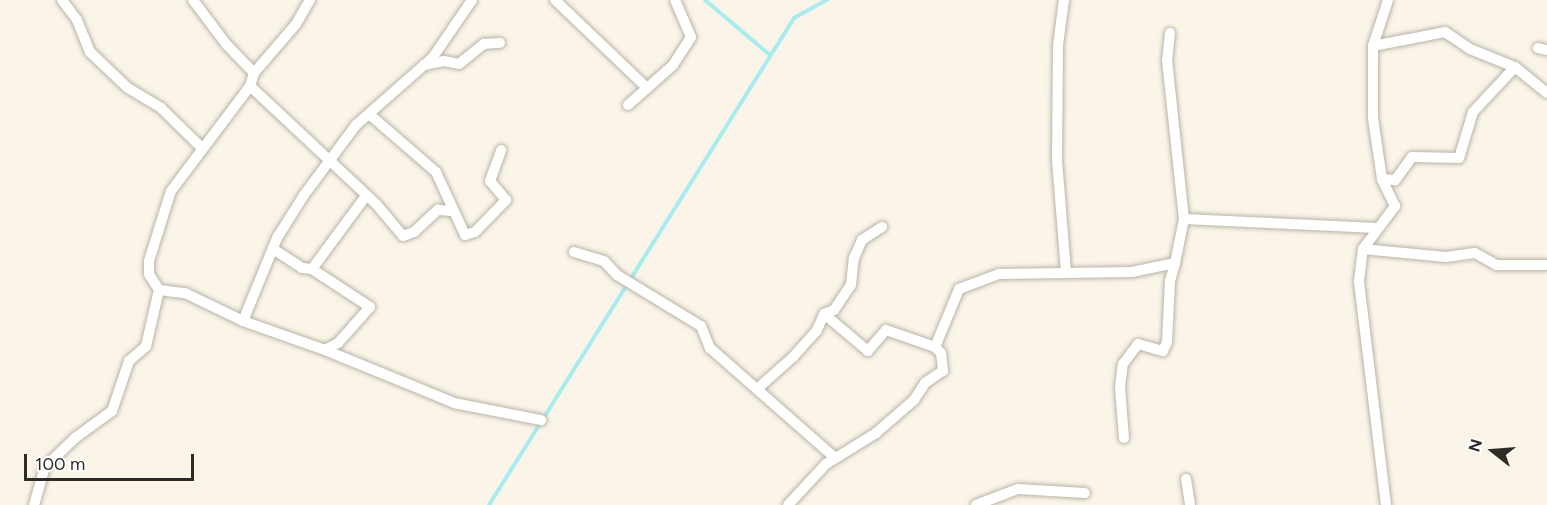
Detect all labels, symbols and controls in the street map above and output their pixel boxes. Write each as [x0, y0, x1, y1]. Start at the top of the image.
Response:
north arrow [1463, 421, 1523, 481]
text: N [1464, 437, 1486, 454]
scale bar [27, 442, 196, 480]
text: 100 m [35, 453, 85, 475]

